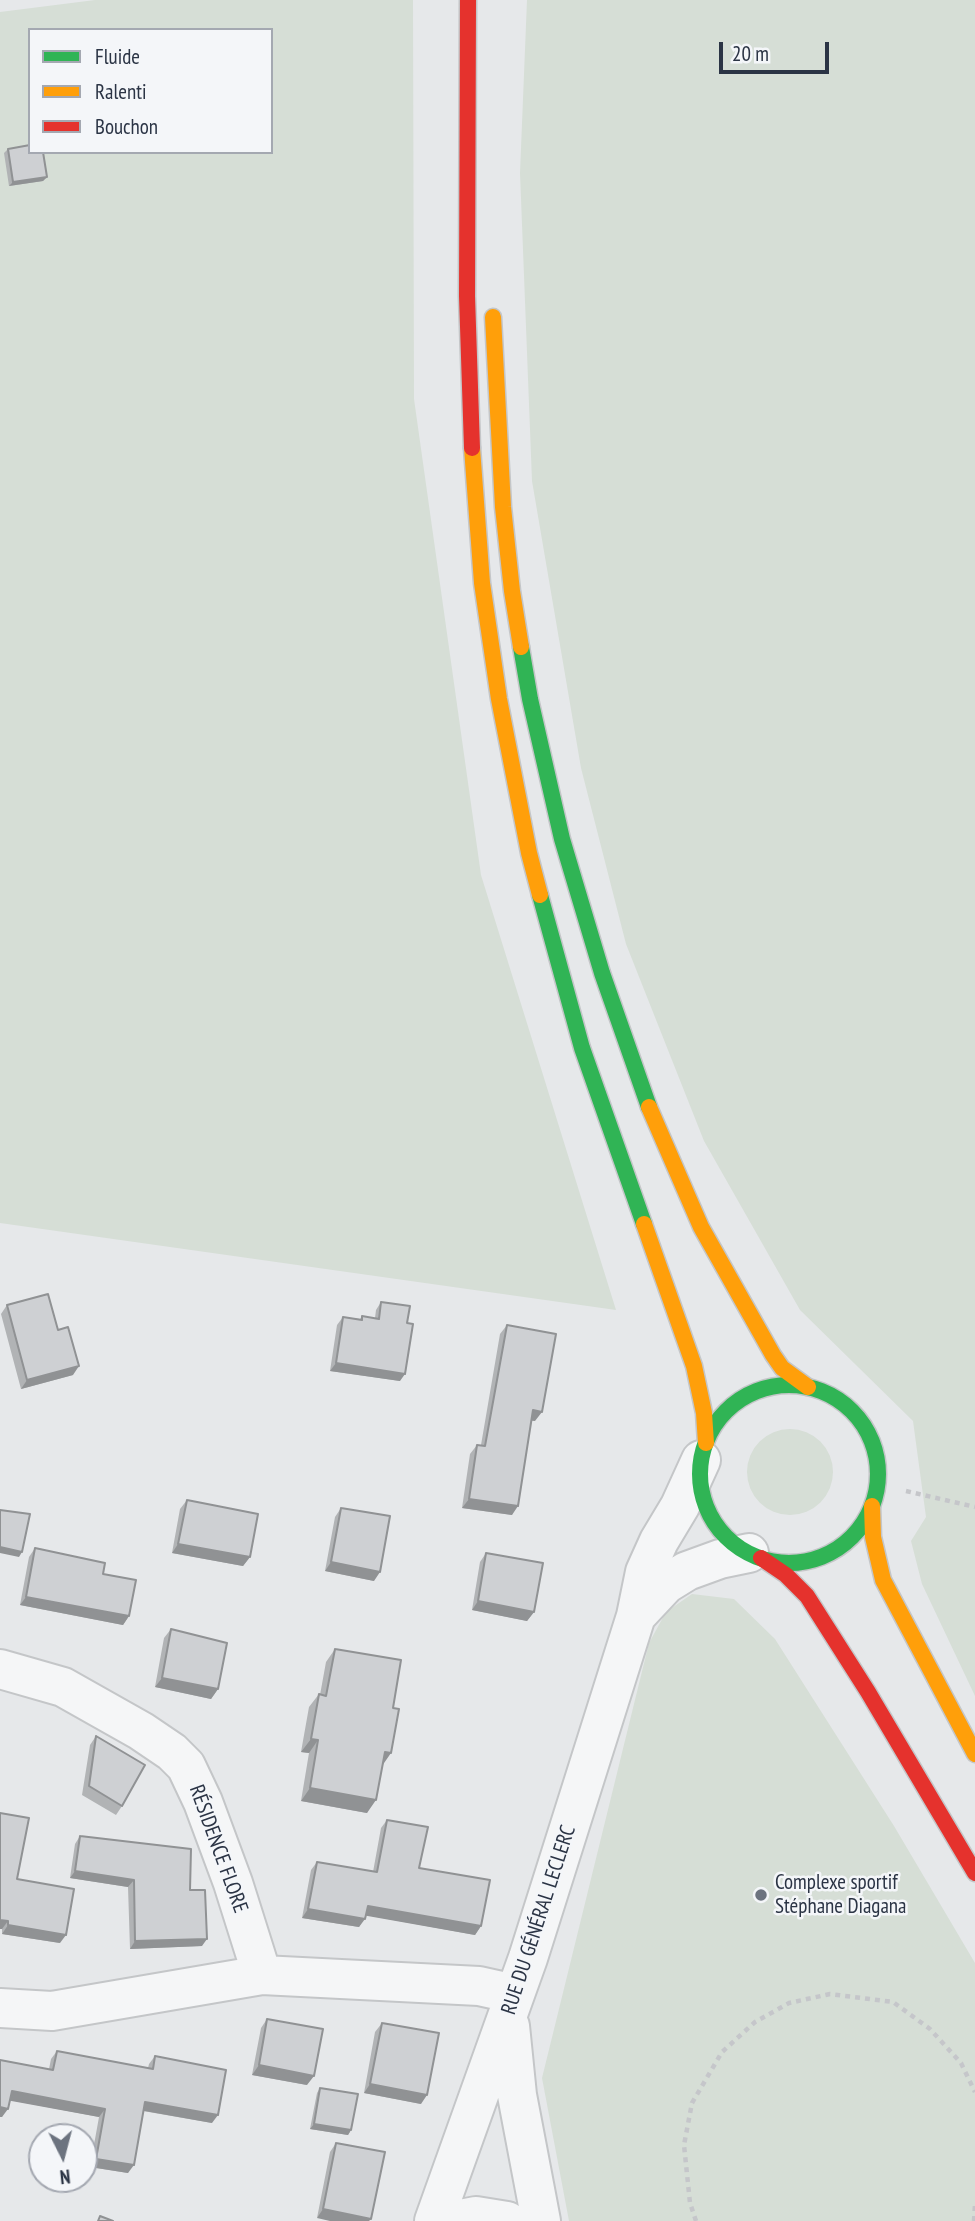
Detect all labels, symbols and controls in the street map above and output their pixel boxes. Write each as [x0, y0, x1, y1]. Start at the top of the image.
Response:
legend [28, 28, 273, 154]
scale bar [723, 28, 833, 72]
text: 20 m [732, 40, 769, 67]
text: Fluide [95, 43, 140, 70]
text: Ralenti [95, 78, 147, 105]
text: Bouchon [95, 113, 158, 140]
street label: RÉSIDENCE FLORE [183, 1782, 253, 1916]
street label: RUE DU GÉNÉRAL LECLERC [497, 1822, 581, 2018]
place label: Complexe sportif Stéphane Diagana [775, 1870, 906, 1920]
marker: Complexe sportif Stéphane Diagana [753, 1887, 769, 1903]
north arrow [28, 2123, 98, 2193]
text: N [59, 2164, 71, 2189]

